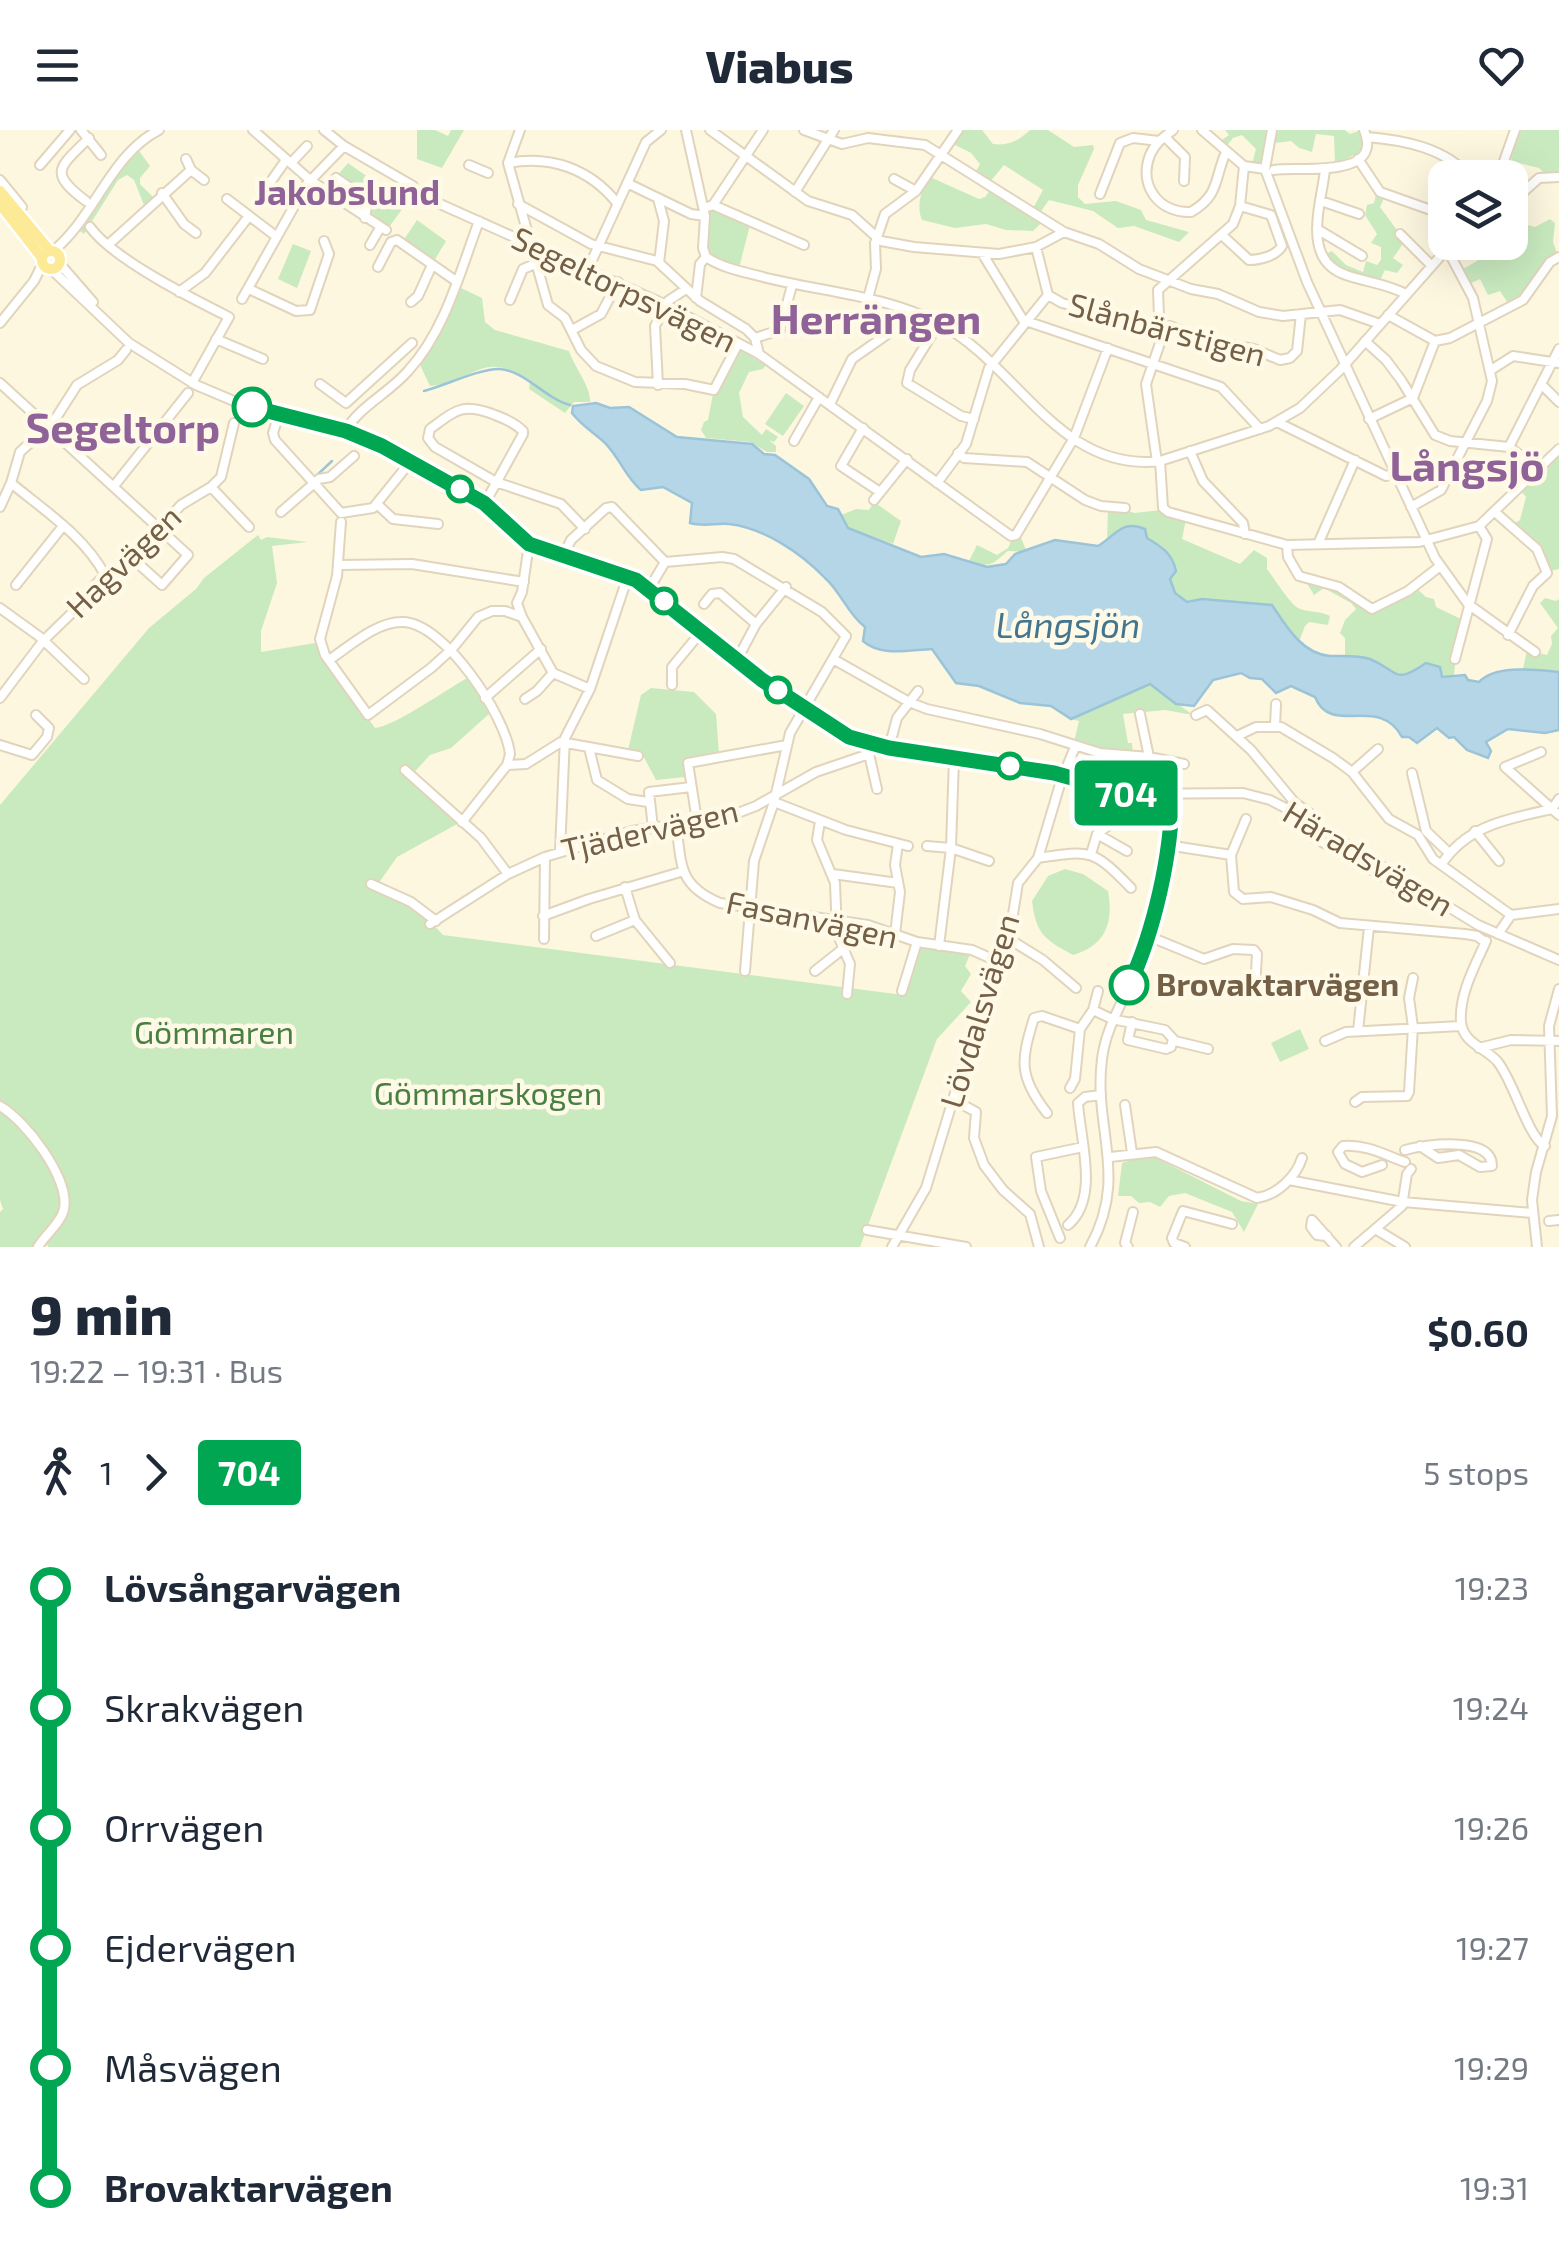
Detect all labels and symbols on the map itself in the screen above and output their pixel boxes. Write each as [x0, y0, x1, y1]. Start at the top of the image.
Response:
district label: Jakobslund [254, 170, 440, 212]
street label: Segeltorpsvägen [506, 217, 743, 359]
street label: Slånbärstigen [1065, 284, 1270, 373]
district label: Herrängen [771, 292, 981, 342]
unlabelled marker [233, 388, 271, 426]
district label: Segeltorp [26, 401, 220, 451]
district label: Långsjö [1390, 439, 1544, 490]
unlabelled marker [447, 476, 473, 502]
street label: Hagvägen [57, 497, 188, 624]
unlabelled marker [651, 588, 677, 614]
water label: Långsjön [996, 603, 1140, 645]
unlabelled marker [765, 677, 791, 703]
unlabelled marker [997, 753, 1023, 779]
line badge: 704 [1068, 760, 1184, 826]
street label: Tjädervägen [557, 790, 742, 869]
street label: Häradsvägen [1277, 792, 1461, 923]
street label: Fasanvägen [723, 881, 902, 955]
street label: Lövdalsvägen [931, 909, 1026, 1112]
place label: Brovaktarvägen [1156, 964, 1399, 1002]
marker: Brovaktarvägen [1110, 966, 1148, 1004]
park label: Gömmaren [134, 1012, 294, 1050]
park label: Gömmarskogen [374, 1073, 602, 1111]

